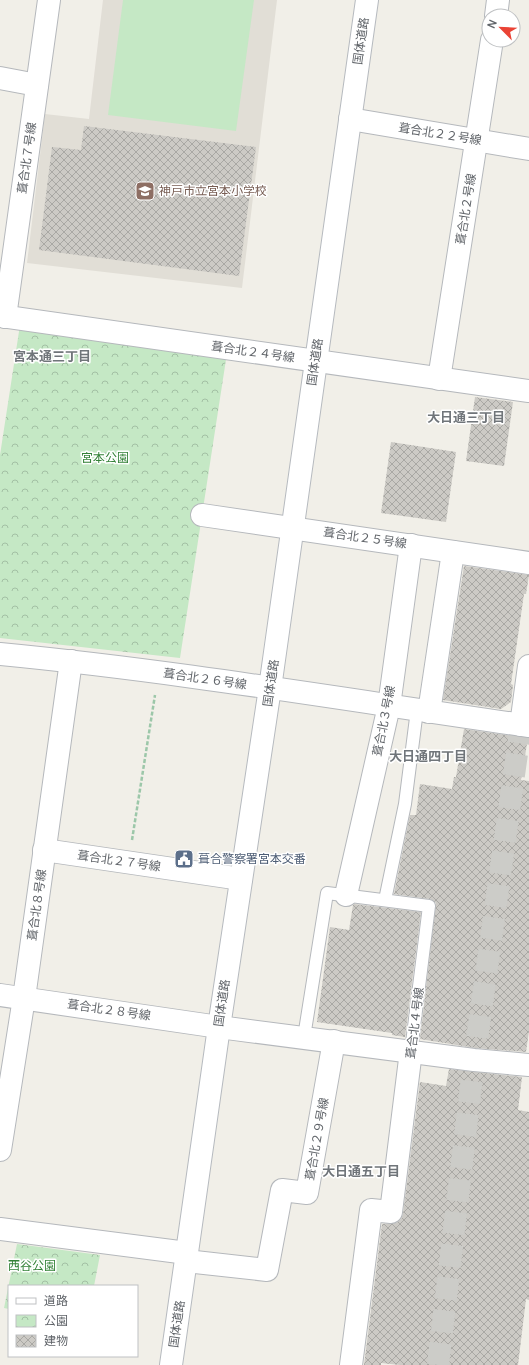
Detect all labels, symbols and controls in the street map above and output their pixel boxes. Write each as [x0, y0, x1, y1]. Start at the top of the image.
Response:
north arrow [481, 8, 521, 48]
street label: 国体道路 [349, 16, 372, 66]
text: N [483, 17, 500, 30]
street label: 葺合北２２号線 [397, 119, 483, 148]
street label: 葺合北７号線 [13, 121, 40, 195]
street label: 葺合北２号線 [451, 172, 480, 246]
school or university icon: 神戸市立宮本小学校 [134, 180, 156, 202]
place label: 神戸市立宮本小学校 [159, 182, 267, 199]
street label: 葺合北２４号線 [210, 337, 296, 366]
street label: 国体道路 [303, 337, 326, 387]
district label: 宮本通三丁目 [13, 347, 91, 365]
district label: 大日通三丁目 [427, 408, 505, 426]
park label: 宮本公園 [81, 449, 129, 466]
street label: 葺合北２５号線 [322, 523, 408, 552]
street label: 国体道路 [259, 658, 282, 708]
street label: 葺合北２６号線 [162, 664, 248, 693]
street label: 葺合北３号線 [368, 684, 399, 758]
district label: 大日通四丁目 [389, 747, 467, 765]
street label: 葺合北２７号線 [76, 846, 162, 875]
public building icon: 葺合警察署宮本交番 [173, 848, 195, 870]
place label: 葺合警察署宮本交番 [198, 850, 306, 867]
street label: 葺合北８号線 [23, 868, 50, 942]
street label: 国体道路 [210, 978, 233, 1028]
street label: 葺合北４号線 [402, 986, 427, 1060]
street label: 葺合北２８号線 [66, 995, 152, 1024]
street label: 葺合北２９号線 [301, 1096, 332, 1182]
district label: 大日通五丁目 [322, 1162, 400, 1180]
park label: 西谷公園 [8, 1257, 56, 1274]
legend [8, 1285, 138, 1357]
text: 道路 [44, 1292, 68, 1309]
street label: 国体道路 [165, 1299, 188, 1349]
text: 公園 [44, 1312, 68, 1329]
text: 建物 [44, 1332, 68, 1349]

